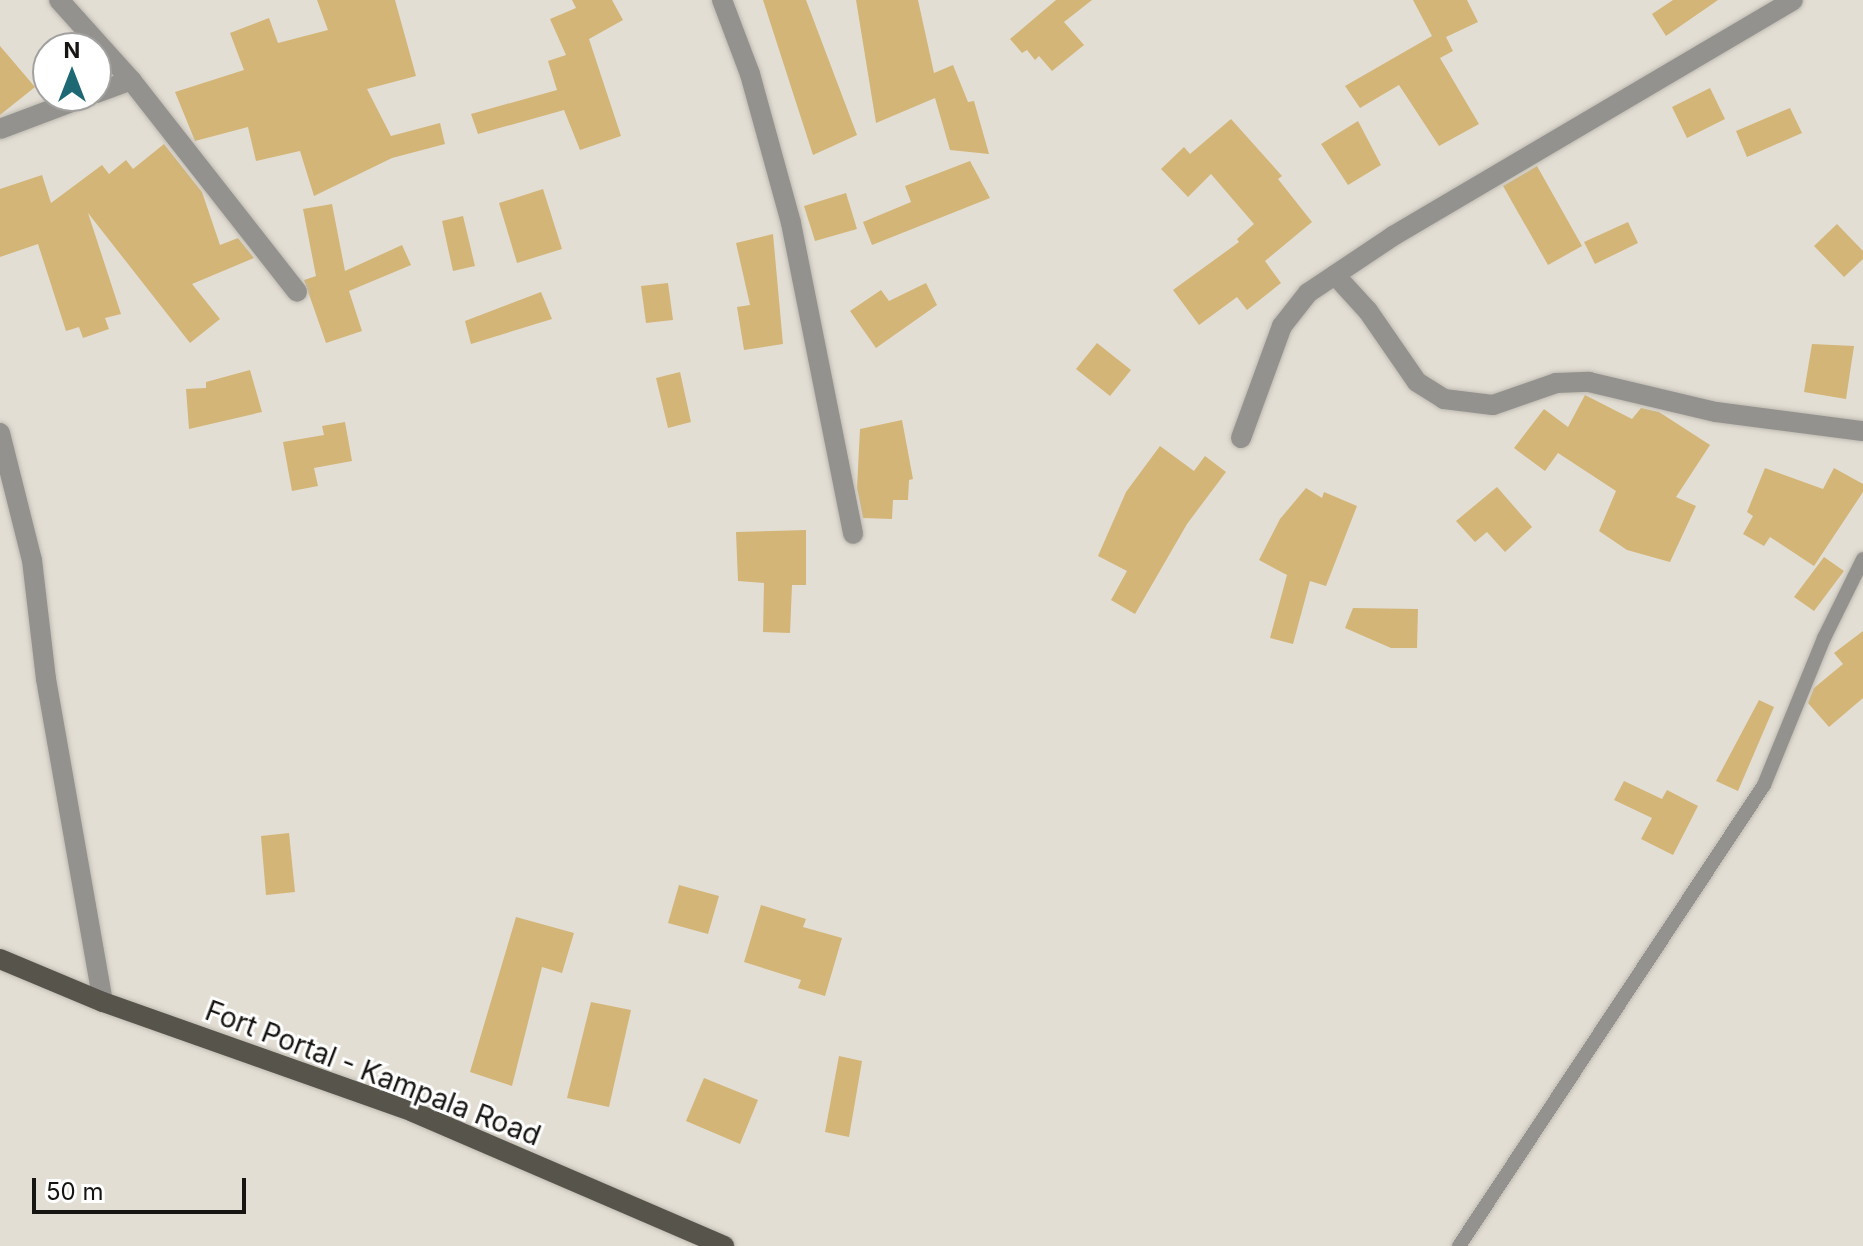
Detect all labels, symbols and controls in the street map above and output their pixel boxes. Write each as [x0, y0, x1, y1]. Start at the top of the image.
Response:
north arrow [32, 32, 112, 112]
text: N [64, 37, 80, 63]
street label: Fort Portal - Kampala Road [201, 993, 545, 1153]
scale bar [36, 1162, 250, 1212]
text: 50 m [46, 1177, 104, 1206]

